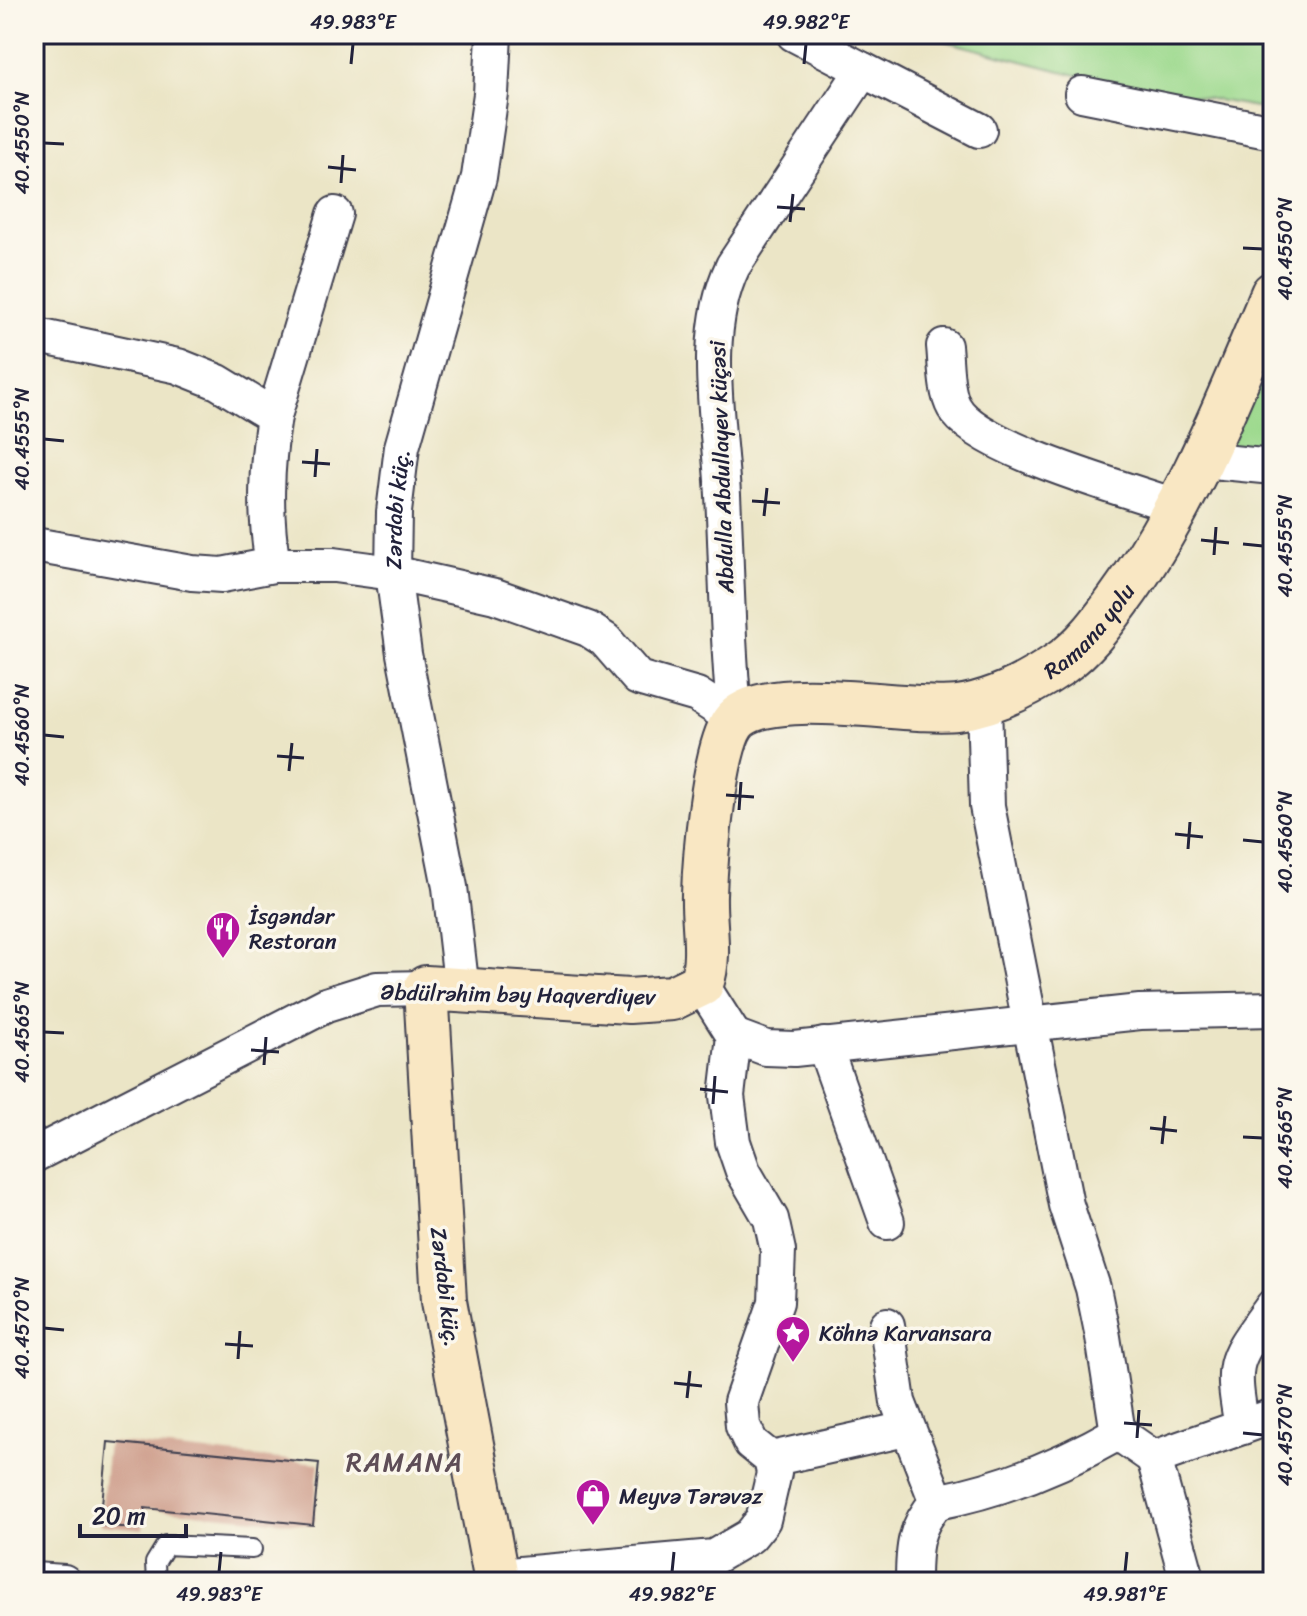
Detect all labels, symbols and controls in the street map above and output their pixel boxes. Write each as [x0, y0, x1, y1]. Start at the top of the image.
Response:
text: 49.983°E [310, 5, 398, 40]
text: 49.982°E [763, 5, 851, 40]
text: 40.4550°N [5, 91, 40, 195]
text: 40.4550°N [1268, 197, 1303, 301]
street label: Abdulla Abdullayev küçəsi [698, 339, 745, 595]
text: 40.4555°N [5, 387, 40, 490]
street label: Zərdabi küç. [374, 447, 422, 570]
text: 40.4555°N [1268, 494, 1303, 597]
street label: Ramana yolu [1035, 575, 1145, 690]
text: 40.4560°N [5, 684, 40, 786]
text: 40.4560°N [1268, 791, 1303, 893]
place label: İsgəndər Restoran [248, 897, 337, 961]
restaurant icon: İsgəndər Restoran [204, 910, 242, 960]
street label: Əbdülrəhim bəy Haqverdiyev [380, 973, 657, 1016]
text: 40.4565°N [5, 981, 40, 1083]
text: 40.4565°N [1268, 1087, 1303, 1189]
street label: Zərdabi küç. [419, 1225, 472, 1349]
text: 40.4570°N [5, 1277, 40, 1379]
place icon: Köhnə Karvansara [774, 1314, 812, 1364]
place label: Köhnə Karvansara [819, 1314, 992, 1353]
text: 40.4570°N [1268, 1384, 1303, 1486]
district label: RAMANA [346, 1439, 464, 1485]
shop icon: Meyvə Tərəvəz [574, 1477, 612, 1527]
place label: Meyvə Tərəvəz [619, 1477, 763, 1516]
scale bar [80, 1488, 186, 1538]
text: 20 m [92, 1495, 146, 1537]
text: 49.983°E [176, 1577, 264, 1612]
text: 49.982°E [629, 1577, 717, 1612]
text: 49.981°E [1083, 1577, 1169, 1612]

